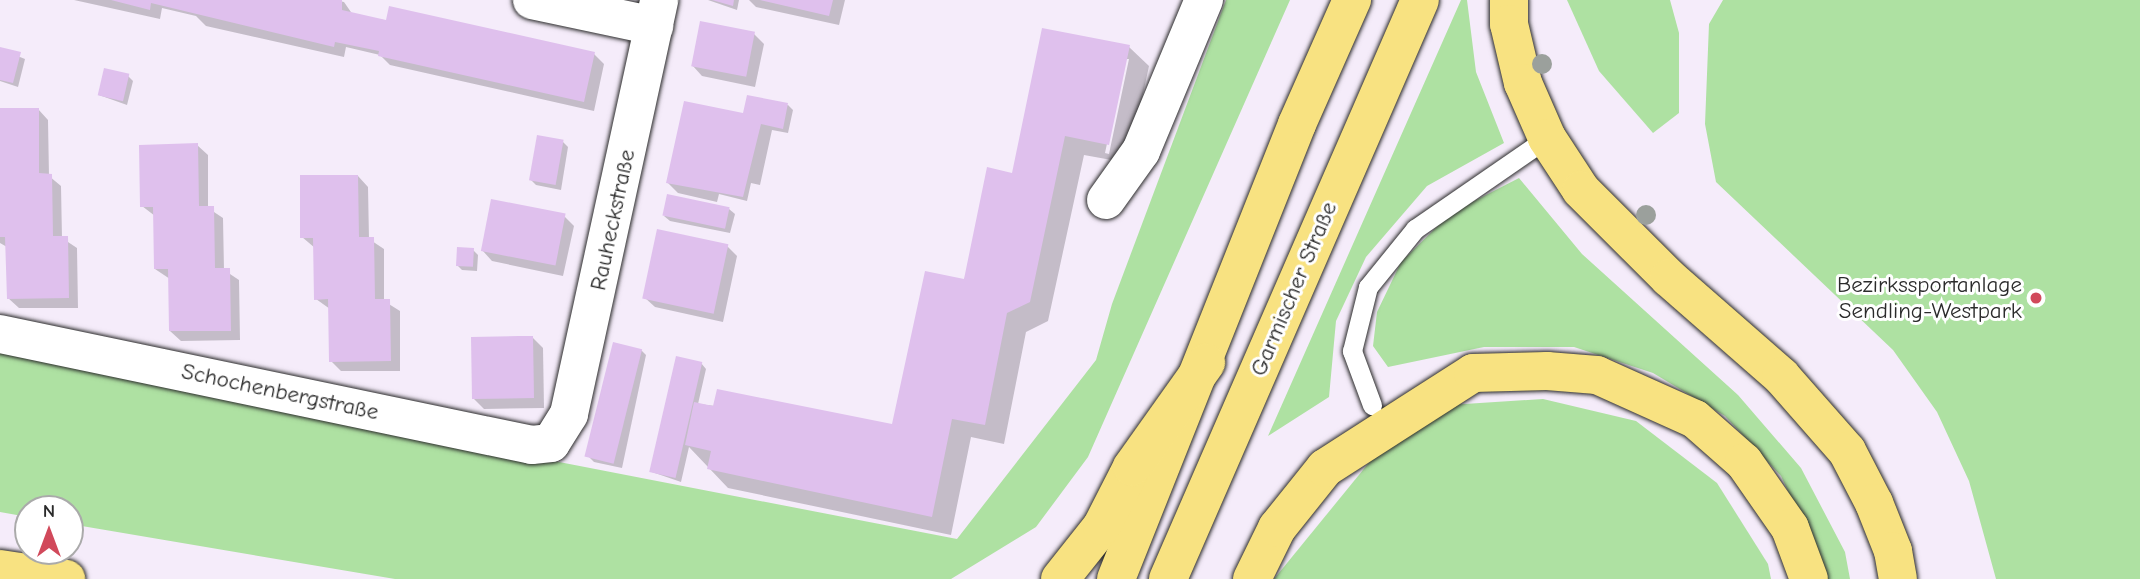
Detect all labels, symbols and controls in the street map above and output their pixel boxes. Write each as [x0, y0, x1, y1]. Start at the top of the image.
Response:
street label: Rauheckstraße [585, 147, 641, 293]
street label: Garmischer Straße [1245, 198, 1343, 380]
place label: Bezirkssportanlage Sendling-Westpark [1837, 271, 2022, 325]
marker: Bezirkssportanlage Sendling-Westpark [2028, 290, 2044, 306]
street label: Schochenbergstraße [179, 358, 381, 426]
north arrow [14, 495, 84, 565]
text: N [43, 500, 55, 522]

